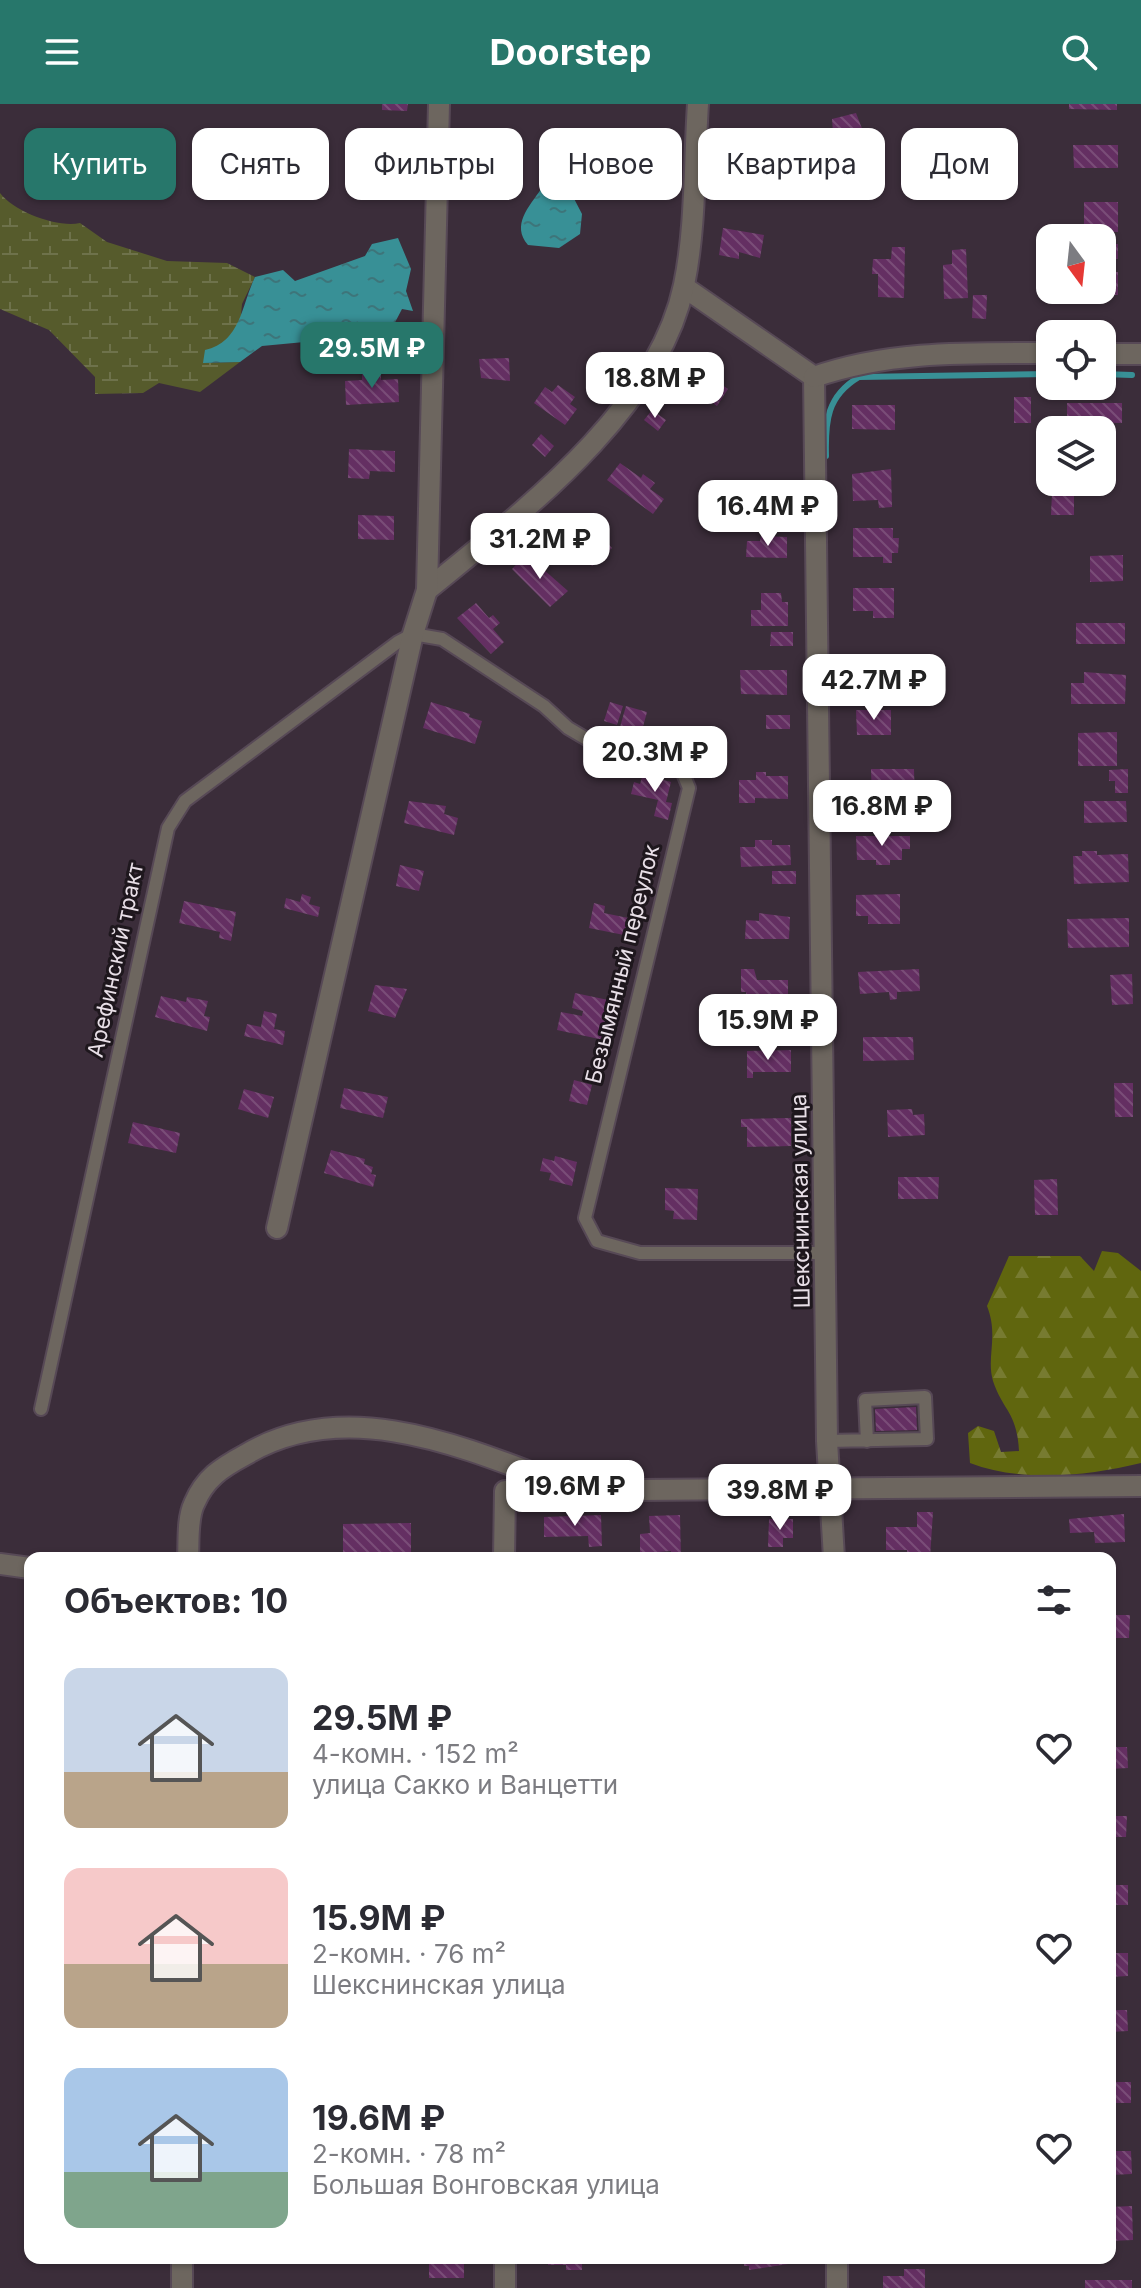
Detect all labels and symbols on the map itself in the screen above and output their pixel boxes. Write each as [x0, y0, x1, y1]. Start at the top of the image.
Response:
north arrow [1036, 224, 1116, 304]
pin: 29.5M ₽ [298, 322, 446, 390]
pin: 18.8M ₽ [581, 352, 729, 420]
pin: 16.4M ₽ [694, 480, 842, 548]
pin: 31.2M ₽ [466, 513, 614, 581]
pin: 42.7M ₽ [800, 654, 948, 722]
pin: 20.3M ₽ [581, 726, 729, 794]
pin: 16.8M ₽ [808, 780, 956, 848]
street label: Безымянный переулок [580, 842, 664, 1086]
street label: Арефинский тракт [82, 860, 148, 1060]
pin: 15.9M ₽ [694, 994, 842, 1062]
street label: Шекснинская улица [785, 1093, 815, 1309]
pin: 19.6M ₽ [501, 1460, 649, 1528]
pin: 39.8M ₽ [706, 1464, 854, 1532]

